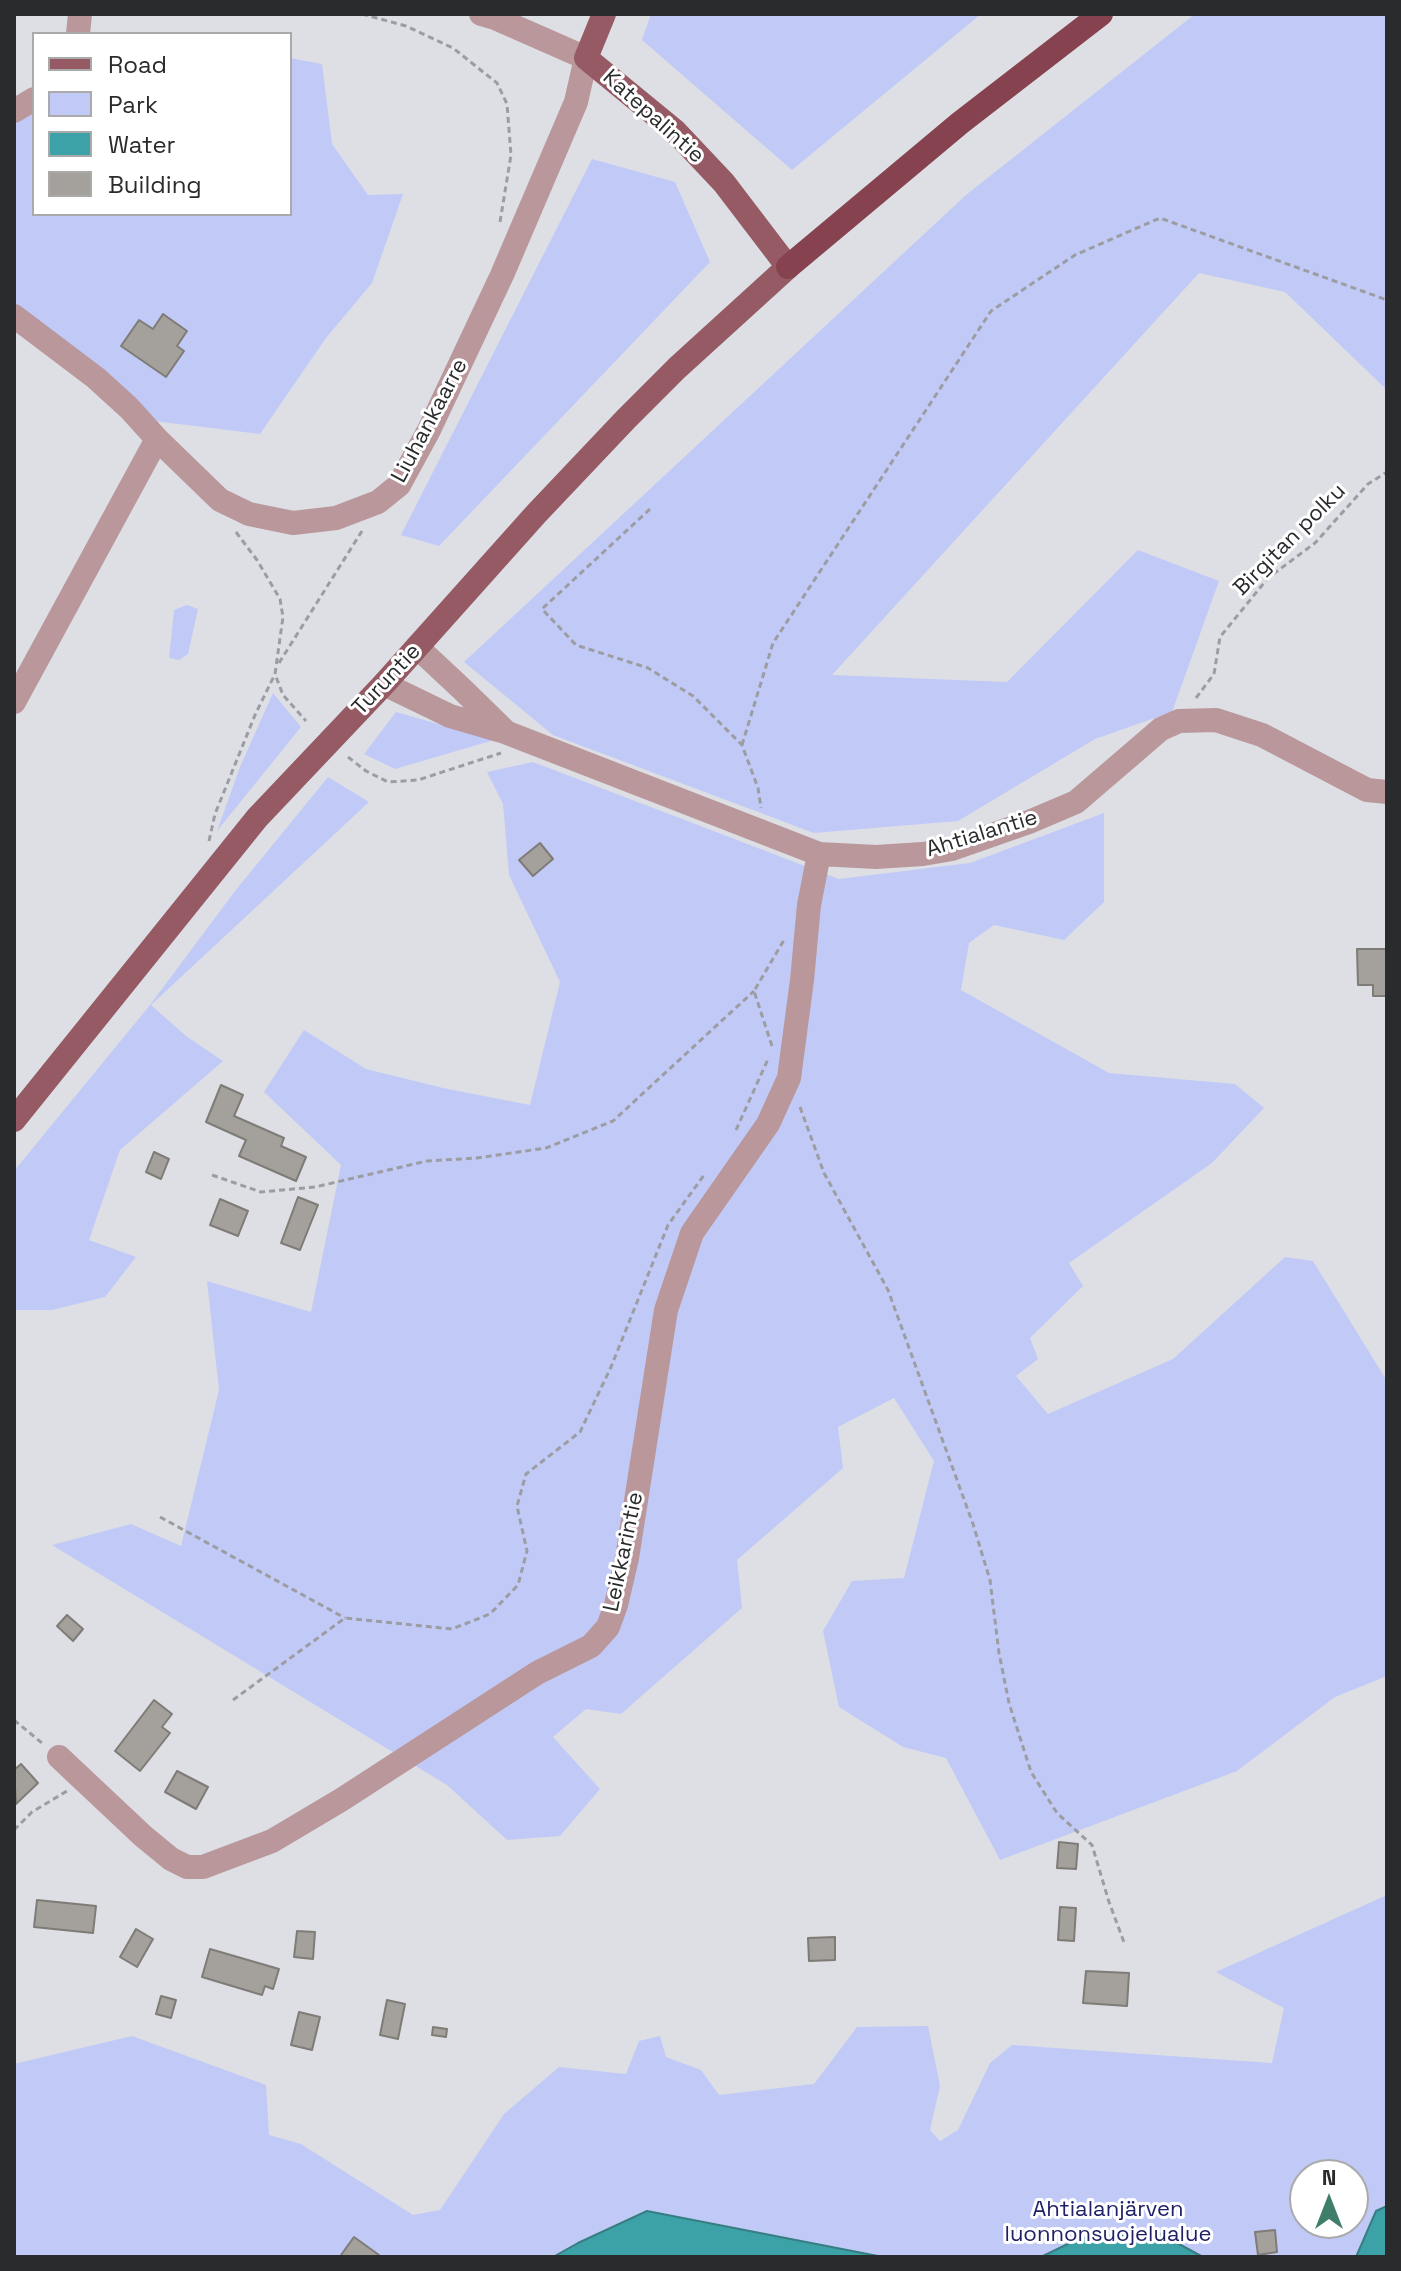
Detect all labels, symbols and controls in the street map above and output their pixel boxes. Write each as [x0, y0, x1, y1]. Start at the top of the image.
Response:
legend [32, 32, 292, 216]
text: Road [108, 49, 167, 80]
street label: Katepalintie [597, 65, 709, 169]
text: Park [108, 89, 158, 120]
text: Water [108, 129, 176, 160]
text: Building [108, 169, 202, 200]
street label: Liuhankaarre [386, 355, 474, 487]
street label: Birgitan polku [1228, 478, 1352, 602]
street label: Turuntie [347, 639, 427, 721]
street label: Ahtialantie [923, 805, 1041, 863]
street label: Leikkarintie [598, 1490, 650, 1614]
north arrow [1289, 2159, 1369, 2239]
text: N [1322, 2163, 1336, 2191]
park label: Ahtialanjärven luonnonsuojelualue [1005, 2197, 1211, 2248]

